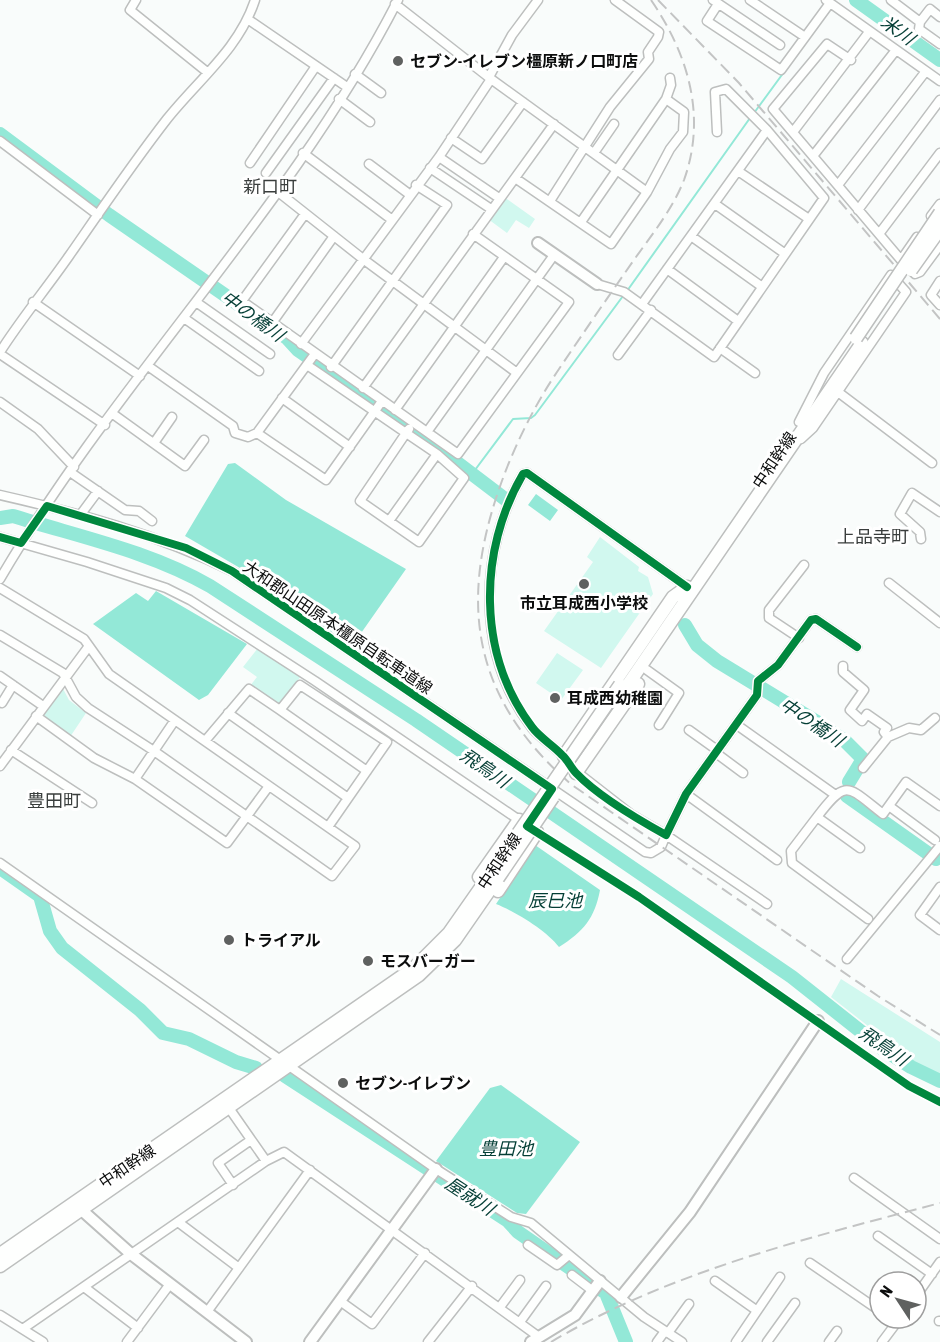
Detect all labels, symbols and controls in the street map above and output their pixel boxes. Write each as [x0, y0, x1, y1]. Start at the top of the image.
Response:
water label: 米川 [877, 11, 920, 50]
place label: セブン-イレブン橿原新ノ口町店 [410, 52, 638, 70]
marker: セブン-イレブン橿原新ノ口町店 [391, 54, 405, 68]
district label: 新口町 [243, 176, 297, 197]
water label: 中の橋川 [218, 286, 290, 347]
street label: 中和幹線 [749, 428, 799, 492]
district label: 上品寺町 [837, 526, 909, 547]
street label: 大和郡山田原本橿原自転車道線 [240, 557, 436, 697]
marker: 市立耳成西小学校 [577, 577, 591, 591]
place label: 市立耳成西小学校 [520, 594, 648, 612]
place label: 耳成西幼稚園 [567, 689, 663, 707]
marker: 耳成西幼稚園 [548, 691, 562, 705]
water label: 中の橋川 [776, 693, 849, 752]
water label: 飛鳥川 [457, 744, 515, 793]
district label: 豊田町 [27, 790, 81, 811]
street label: 中和幹線 [474, 829, 524, 893]
water label: 辰巳池 [528, 890, 584, 911]
place label: トライアル [241, 931, 321, 949]
marker: トライアル [222, 933, 236, 947]
place label: モスバーガー [380, 952, 476, 970]
marker: モスバーガー [361, 954, 375, 968]
water label: 飛鳥川 [856, 1022, 914, 1071]
place label: セブン-イレブン [355, 1074, 471, 1092]
marker: セブン-イレブン [336, 1076, 350, 1090]
water label: 豊田池 [479, 1138, 535, 1159]
street label: 中和幹線 [95, 1141, 159, 1191]
water label: 屋就川 [442, 1172, 500, 1221]
north arrow [868, 1270, 928, 1330]
text: N [876, 1282, 896, 1300]

